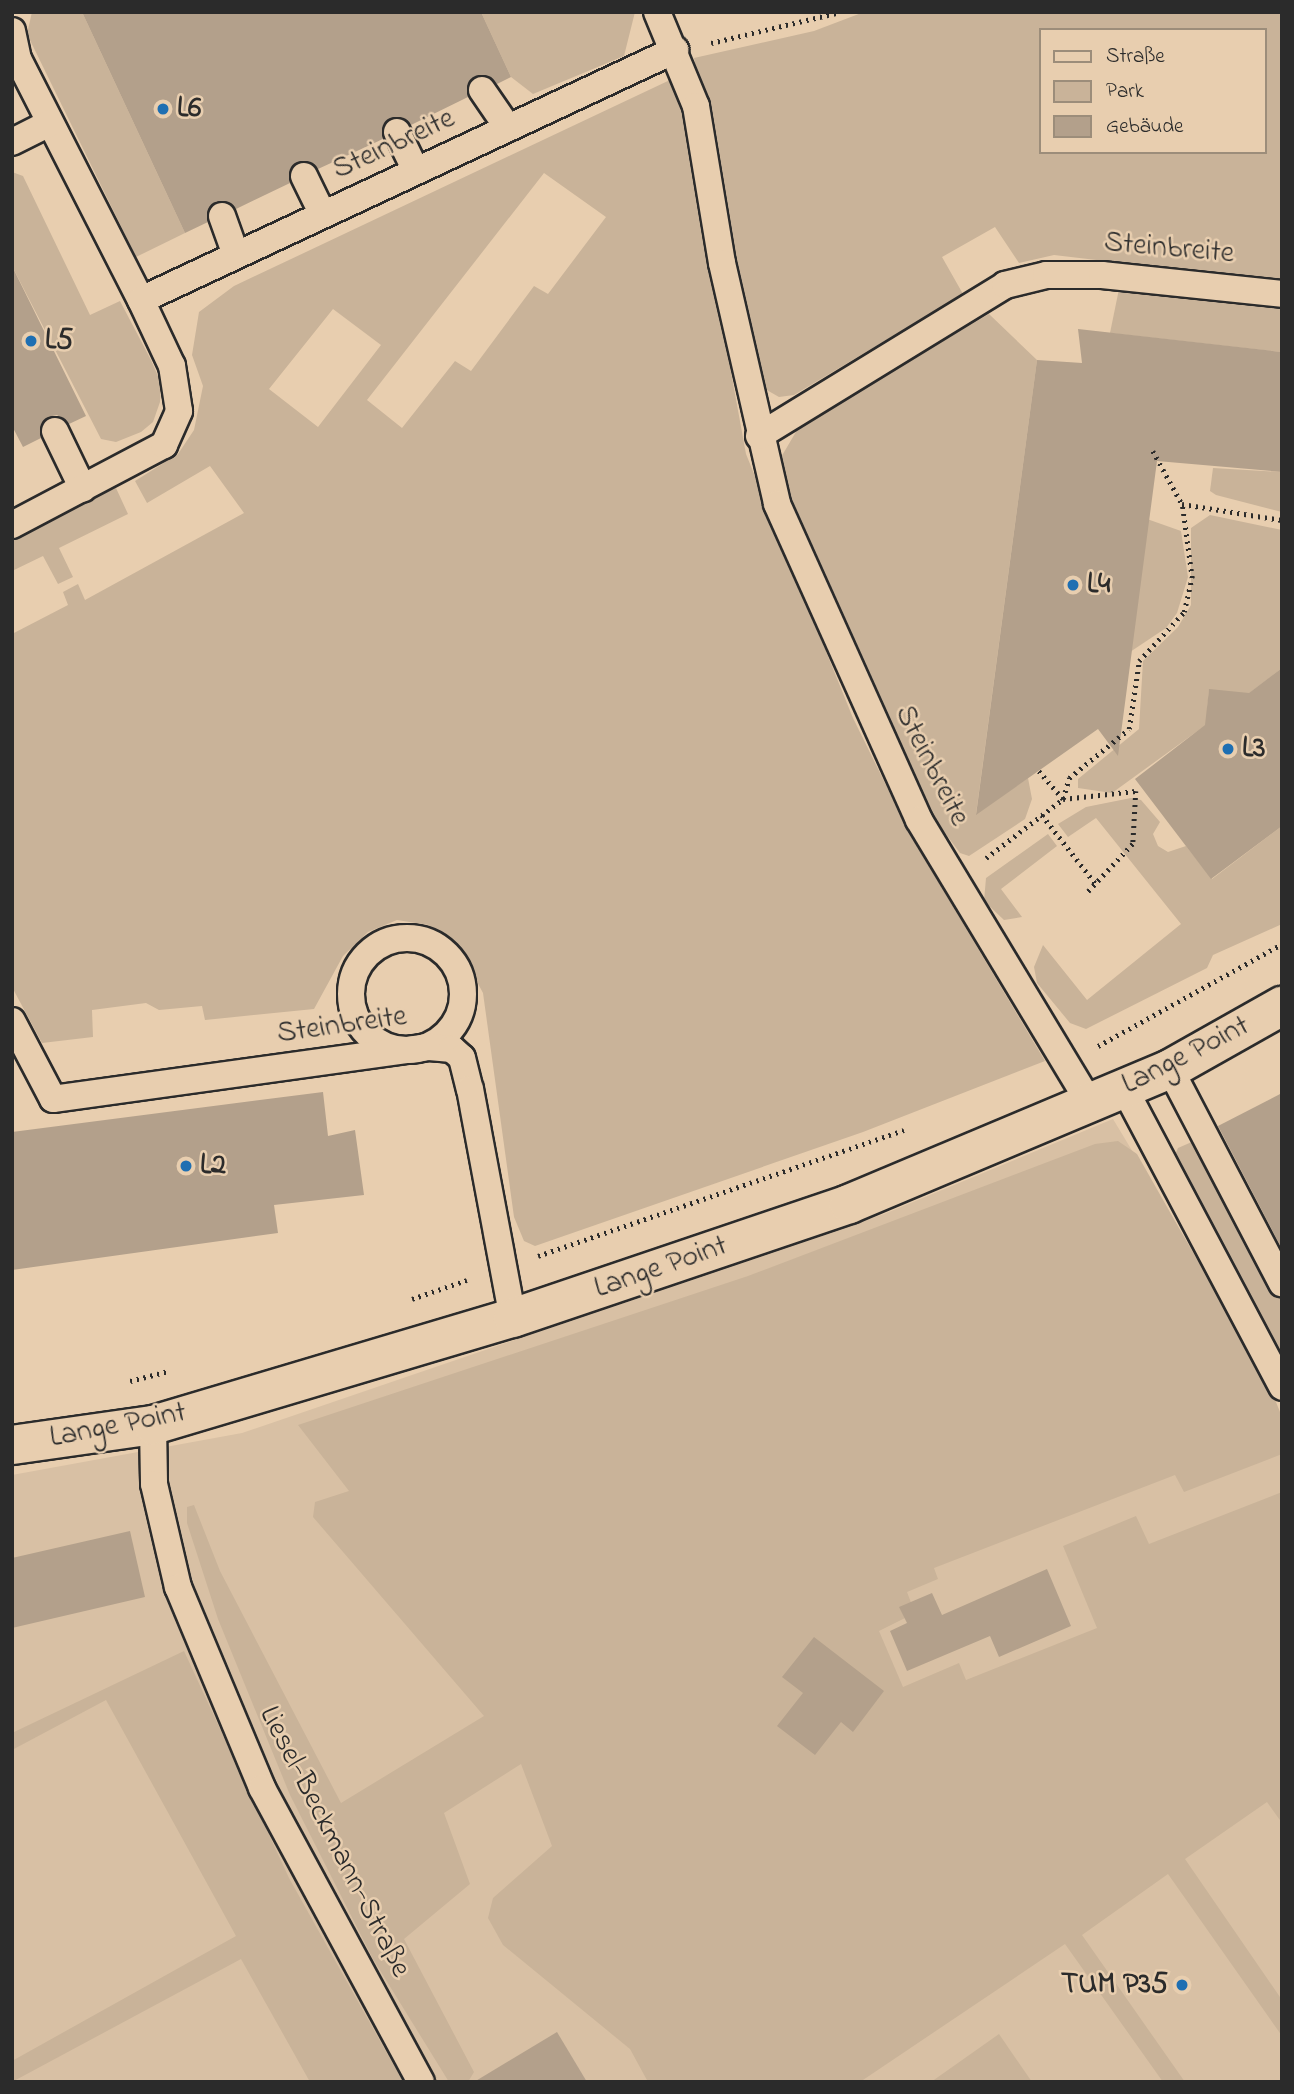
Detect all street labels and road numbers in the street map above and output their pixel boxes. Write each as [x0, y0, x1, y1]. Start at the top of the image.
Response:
street label: Steinbreite [327, 101, 461, 189]
street label: Steinbreite [1102, 225, 1236, 273]
street label: Steinbreite [885, 700, 977, 832]
street label: Steinbreite [275, 999, 409, 1053]
street label: Lange Point [1116, 1009, 1256, 1103]
street label: Lange Point [590, 1229, 732, 1307]
street label: Lange Point [47, 1395, 189, 1457]
street label: Liesel-Beckmann-Straße [250, 1700, 418, 1984]

